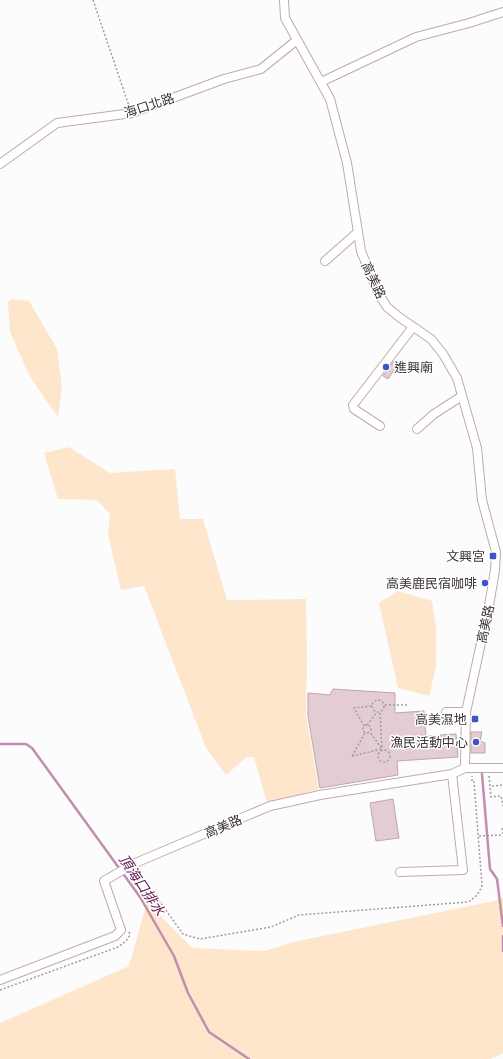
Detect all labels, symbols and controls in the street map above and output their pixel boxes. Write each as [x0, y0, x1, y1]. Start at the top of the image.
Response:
street label: 海口北路 [122, 89, 176, 121]
street label: 高美路 [359, 259, 389, 301]
place label: 進興廟 [394, 359, 433, 375]
marker: 進興廟 [381, 362, 391, 372]
place label: 文興宮 [446, 548, 485, 564]
marker: 文興宮 [488, 551, 498, 561]
place label: 高美鹿民宿咖啡 [386, 575, 477, 591]
marker: 高美鹿民宿咖啡 [480, 578, 490, 588]
street label: 高美路 [473, 603, 497, 645]
place label: 高美濕地 [415, 711, 467, 727]
marker: 高美濕地 [470, 714, 480, 724]
place label: 漁民活動中心 [390, 734, 468, 750]
marker: 漁民活動中心 [471, 737, 481, 747]
street label: 高美路 [202, 811, 244, 841]
water label: 頂海口排水 [116, 851, 170, 919]

